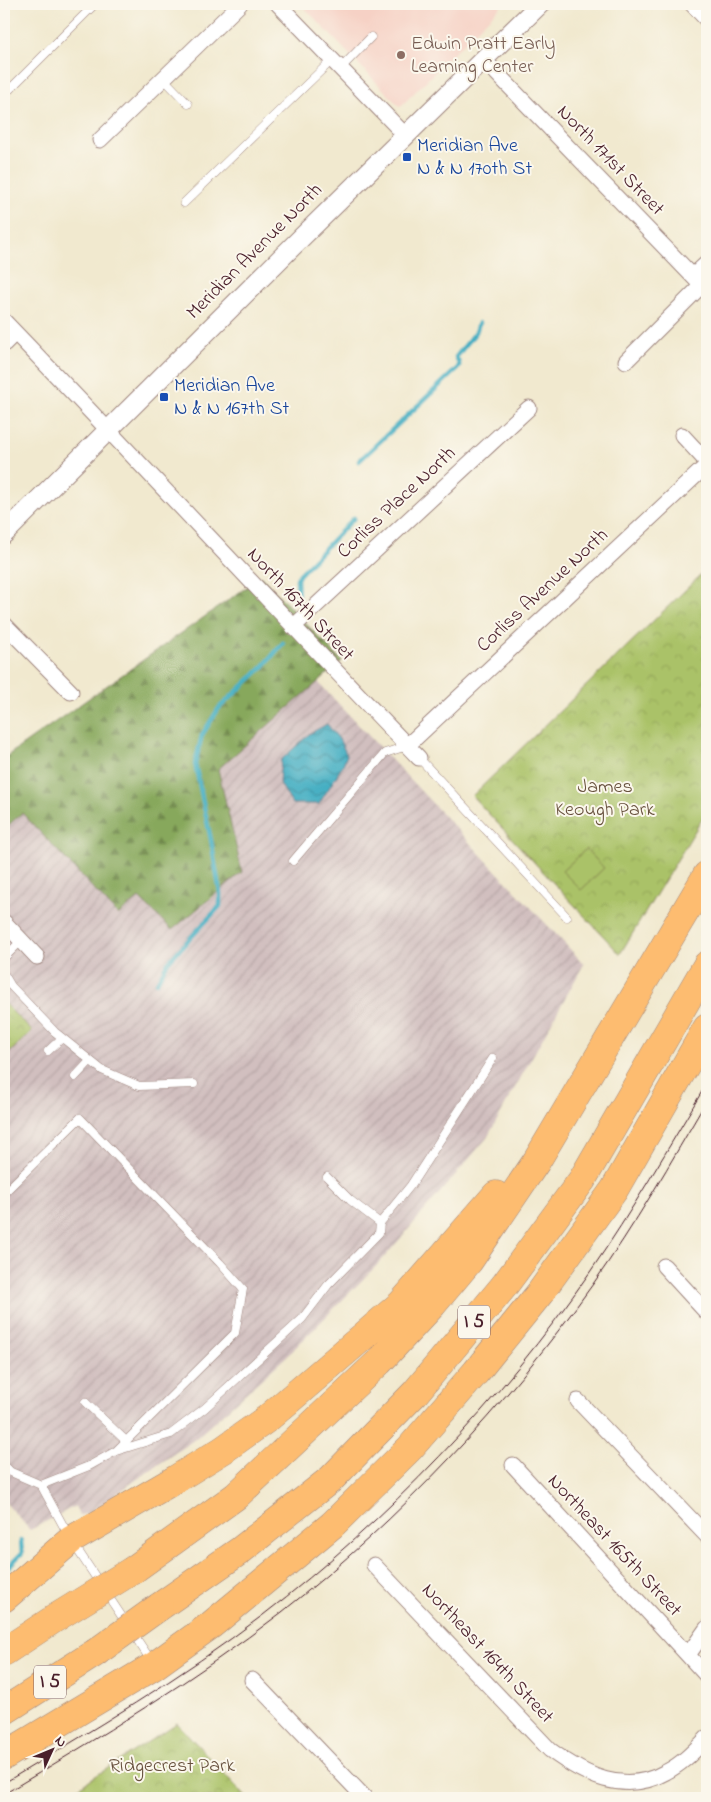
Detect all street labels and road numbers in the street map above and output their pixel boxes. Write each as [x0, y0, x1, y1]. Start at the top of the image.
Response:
street label: North 171st Street [549, 99, 671, 223]
street label: Meridian Avenue North [180, 177, 330, 327]
street label: Corliss Place North [331, 440, 463, 566]
street label: Corliss Avenue North [471, 522, 615, 660]
street label: North 167th Street [239, 542, 361, 669]
road number: I 5 [458, 1305, 490, 1338]
street label: Northeast 165th Street [540, 1468, 688, 1624]
street label: Northeast 164th Street [414, 1577, 560, 1731]
road number: I 5 [34, 1665, 66, 1698]

